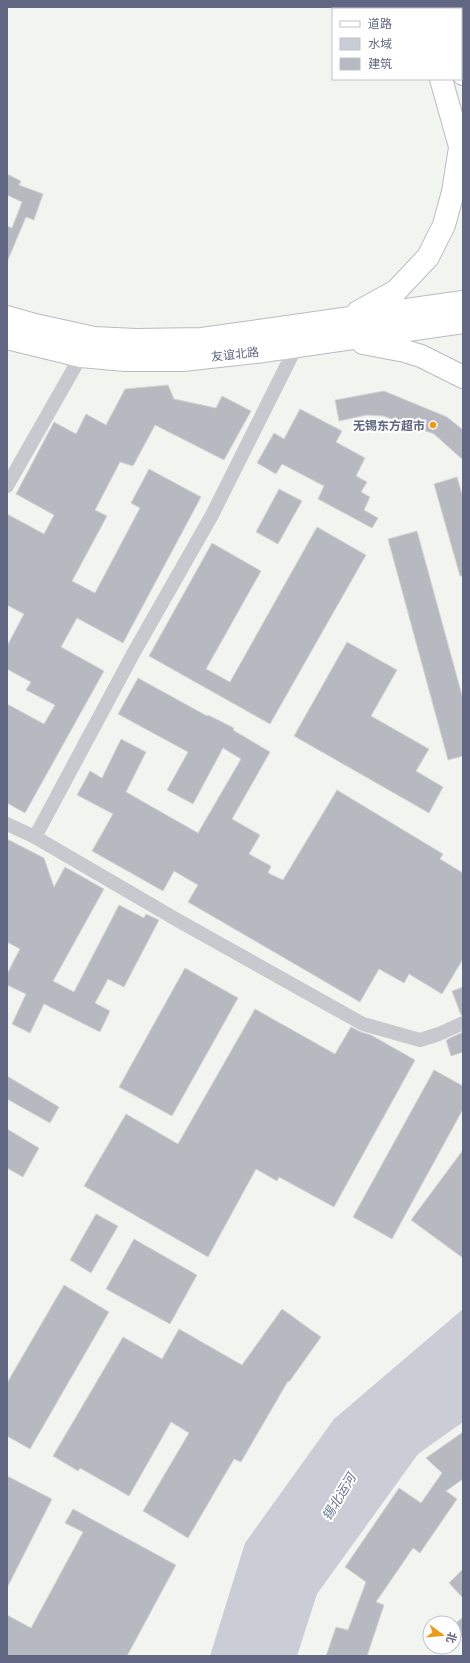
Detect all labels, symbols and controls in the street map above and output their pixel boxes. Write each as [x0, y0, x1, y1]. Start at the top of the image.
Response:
legend [332, 8, 462, 80]
text: 道路 [368, 16, 392, 31]
text: 水域 [368, 36, 392, 51]
text: 建筑 [368, 56, 392, 71]
street label: 友谊北路 [210, 344, 260, 364]
place label: 无锡东方超市 [353, 418, 425, 433]
marker: 无锡东方超市 [428, 420, 438, 430]
water label: 锡北运河 [318, 1468, 361, 1524]
north arrow [422, 1615, 462, 1655]
text: 北 [443, 1631, 460, 1645]

